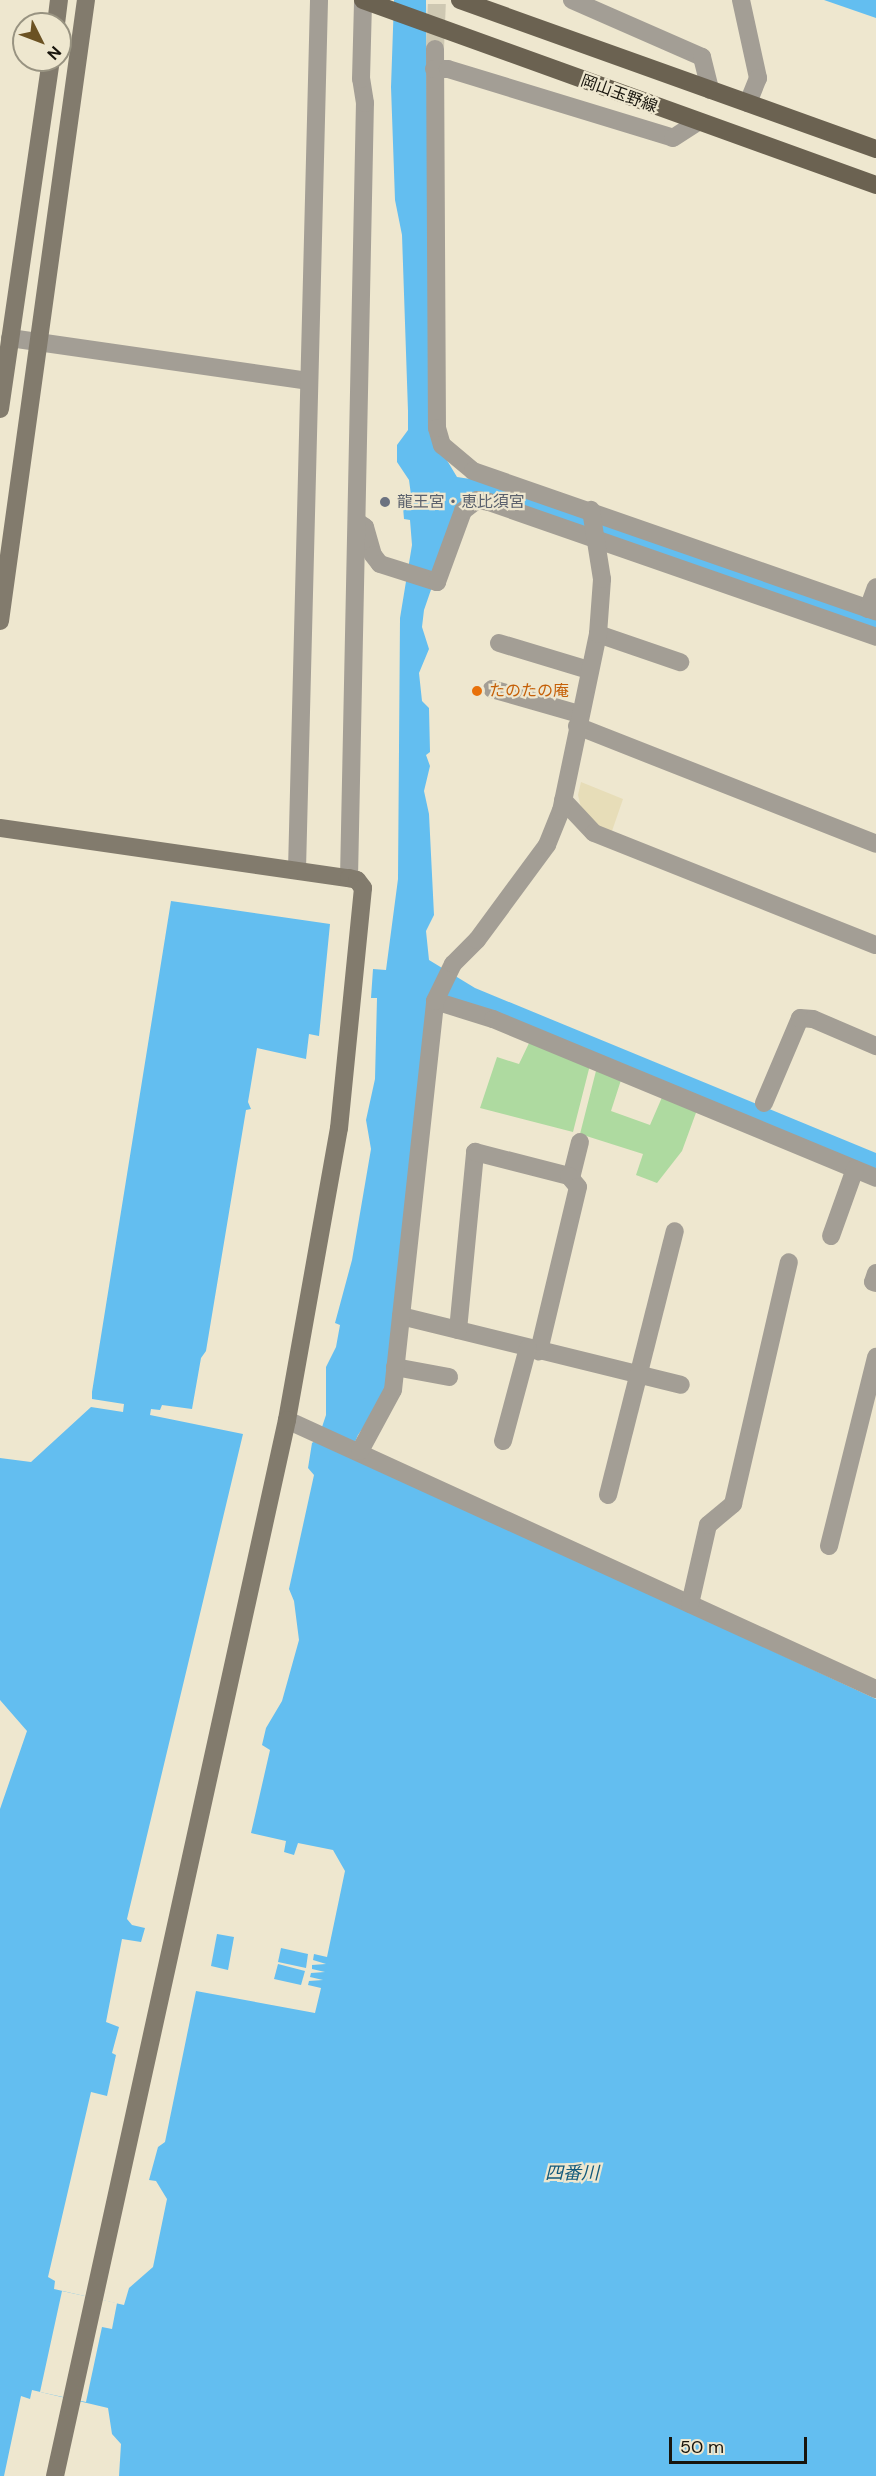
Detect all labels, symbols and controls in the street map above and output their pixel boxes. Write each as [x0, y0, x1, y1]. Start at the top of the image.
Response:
north arrow [12, 12, 72, 72]
text: N [43, 42, 66, 64]
street label: 岡山玉野線 [578, 71, 660, 117]
place label: 龍王宮・恵比須宮 [397, 492, 525, 512]
marker: 龍王宮・恵比須宮 [378, 495, 392, 509]
place label: たのたの庵 [489, 681, 569, 701]
marker: たのたの庵 [470, 684, 484, 698]
water label: 四番川 [545, 2162, 599, 2184]
scale bar [672, 2425, 810, 2463]
text: 50 m [680, 2435, 724, 2459]

